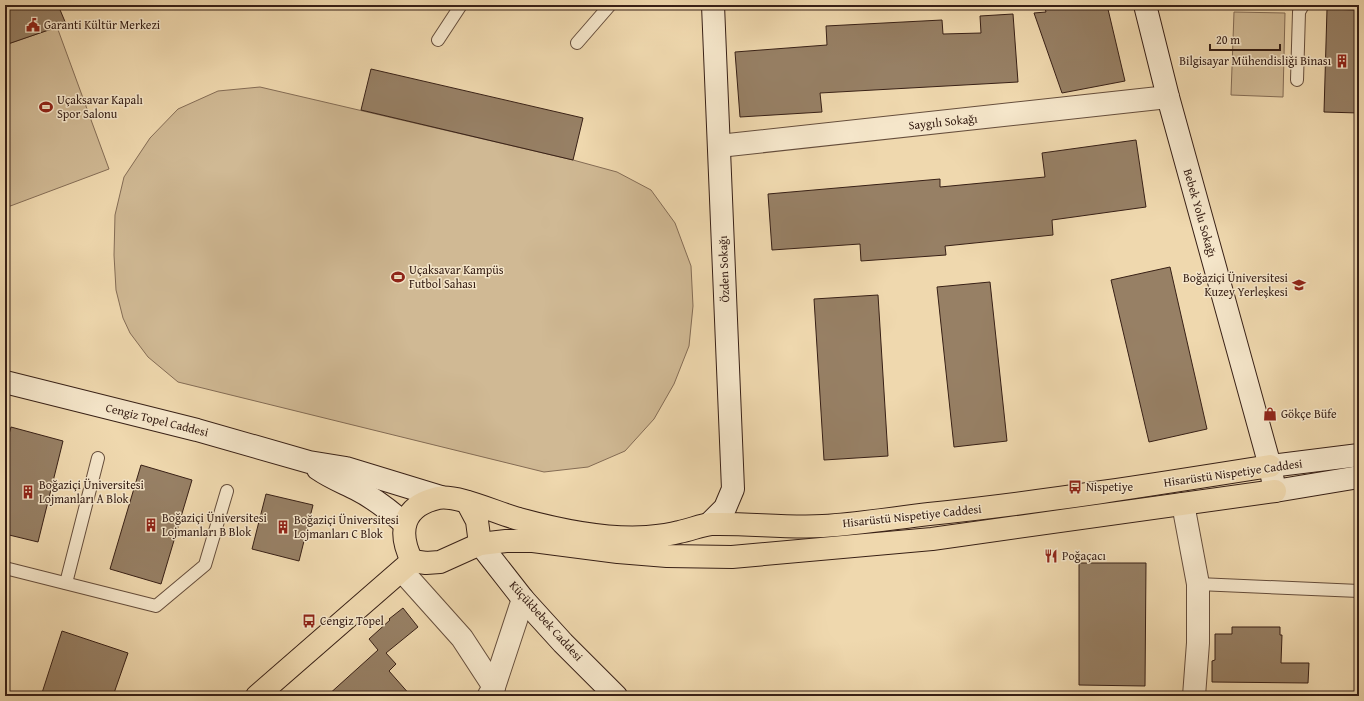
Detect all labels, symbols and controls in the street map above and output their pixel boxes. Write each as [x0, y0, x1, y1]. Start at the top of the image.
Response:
place label: Garanti Kültür Merkezi [44, 16, 161, 33]
public building icon: Garanti Kültür Merkezi [25, 17, 41, 33]
scale bar [1210, 26, 1280, 52]
text: 20 m [1216, 31, 1240, 48]
place label: Bilgisayar Mühendisliği Binası [1179, 52, 1332, 69]
building icon: Bilgisayar Mühendisliği Binası [1334, 53, 1350, 69]
place label: Uçaksavar Kapalı Spor Salonu [57, 91, 144, 122]
sports icon: Uçaksavar Kapalı Spor Salonu [38, 99, 54, 115]
street label: Saygılı Sokağı [908, 109, 979, 134]
street label: Bebek Yolu Sokağı [1180, 167, 1221, 260]
street label: Özden Sokağı [714, 235, 733, 303]
place label: Uçaksavar Kampüs Futbol Sahası [409, 261, 504, 292]
sports icon: Uçaksavar Kampüs Futbol Sahası [390, 269, 406, 285]
place label: Boğaziçi Üniversitesi Kuzey Yerleşkesi [1183, 269, 1289, 300]
school or university icon: Boğaziçi Üniversitesi Kuzey Yerleşkesi [1291, 277, 1307, 293]
street label: Cengiz Topel Caddesi [104, 399, 211, 441]
place label: Gökçe Büfe [1281, 405, 1337, 422]
shop icon: Gökçe Büfe [1262, 406, 1278, 422]
street label: Hisarüstü Nispetiye Caddesi [1163, 454, 1304, 491]
place label: Boğaziçi Üniversitesi Lojmanları A Blok [39, 476, 145, 507]
place label: Nispetiye [1086, 478, 1133, 495]
bus stop icon: Nispetiye [1067, 479, 1083, 495]
building icon: Boğaziçi Üniversitesi Lojmanları A Blok [20, 484, 36, 500]
street label: Hisarüstü Nispetiye Caddesi [842, 500, 983, 531]
place label: Boğaziçi Üniversitesi Lojmanları B Blok [162, 509, 268, 540]
place label: Boğaziçi Üniversitesi Lojmanları C Blok [294, 511, 400, 542]
building icon: Boğaziçi Üniversitesi Lojmanları B Blok [143, 517, 159, 533]
building icon: Boğaziçi Üniversitesi Lojmanları C Blok [275, 519, 291, 535]
place label: Poğaçacı [1062, 547, 1107, 564]
restaurant icon: Poğaçacı [1043, 548, 1059, 564]
street label: Küçükbebek Caddesi [506, 577, 587, 665]
place label: Cengiz Topel [320, 612, 385, 629]
bus stop icon: Cengiz Topel [301, 613, 317, 629]

